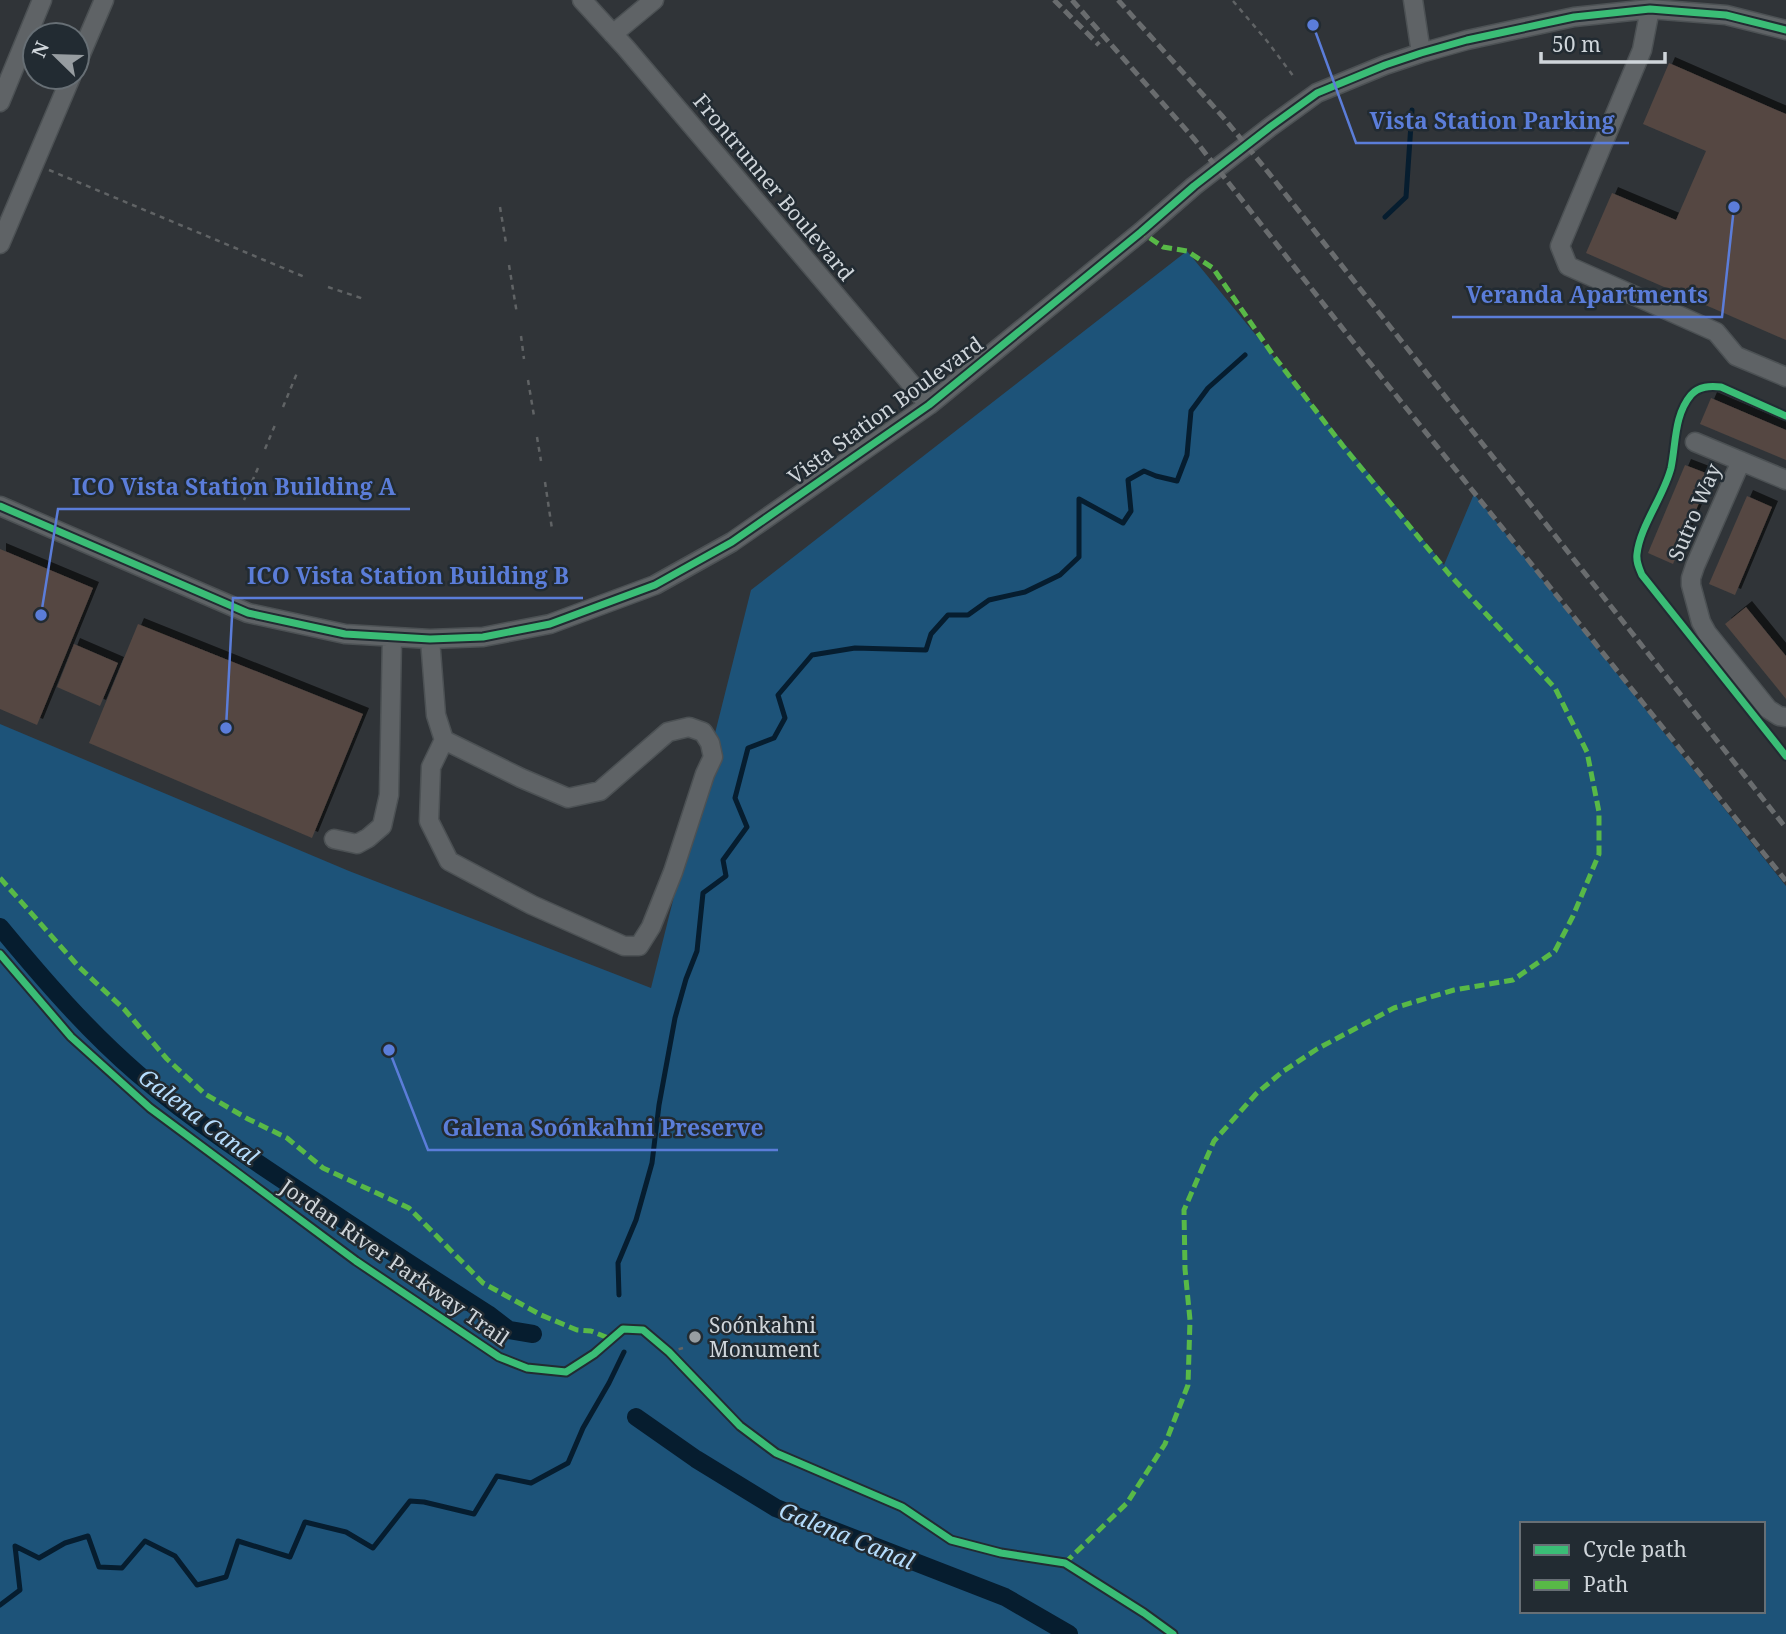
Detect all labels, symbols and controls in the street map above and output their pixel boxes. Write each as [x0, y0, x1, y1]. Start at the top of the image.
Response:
north arrow [21, 21, 91, 91]
scale bar [1541, 21, 1665, 65]
text: 50 m [1552, 30, 1601, 58]
text: N [25, 37, 55, 61]
street label: Frontrunner Boulevard [687, 88, 861, 286]
callout: Vista Station Parking [1356, 99, 1629, 143]
text: Vista Station Parking [1369, 104, 1615, 136]
callout: Veranda Apartments [1452, 273, 1722, 317]
text: Veranda Apartments [1466, 278, 1708, 310]
street label: Vista Station Boulevard [782, 330, 988, 490]
street label: Sutro Way [1661, 459, 1727, 565]
callout: ICO Vista Station Building A [58, 465, 410, 509]
text: ICO Vista Station Building A [72, 470, 397, 502]
callout: ICO Vista Station Building B [233, 554, 583, 598]
text: ICO Vista Station Building B [247, 559, 569, 591]
water label: Galena Canal [132, 1060, 266, 1172]
callout: Galena Soónkahni Preserve [428, 1106, 778, 1150]
text: Galena Soónkahni Preserve [442, 1111, 764, 1143]
street label: Jordan River Parkway Trail [274, 1172, 515, 1352]
place label: Soónkahni Monument [709, 1311, 820, 1363]
marker: Soónkahni Monument [687, 1329, 703, 1345]
water label: Galena Canal [775, 1493, 919, 1577]
legend [1520, 1522, 1765, 1613]
text: Cycle path [1583, 1535, 1687, 1563]
text: Path [1583, 1570, 1628, 1598]

